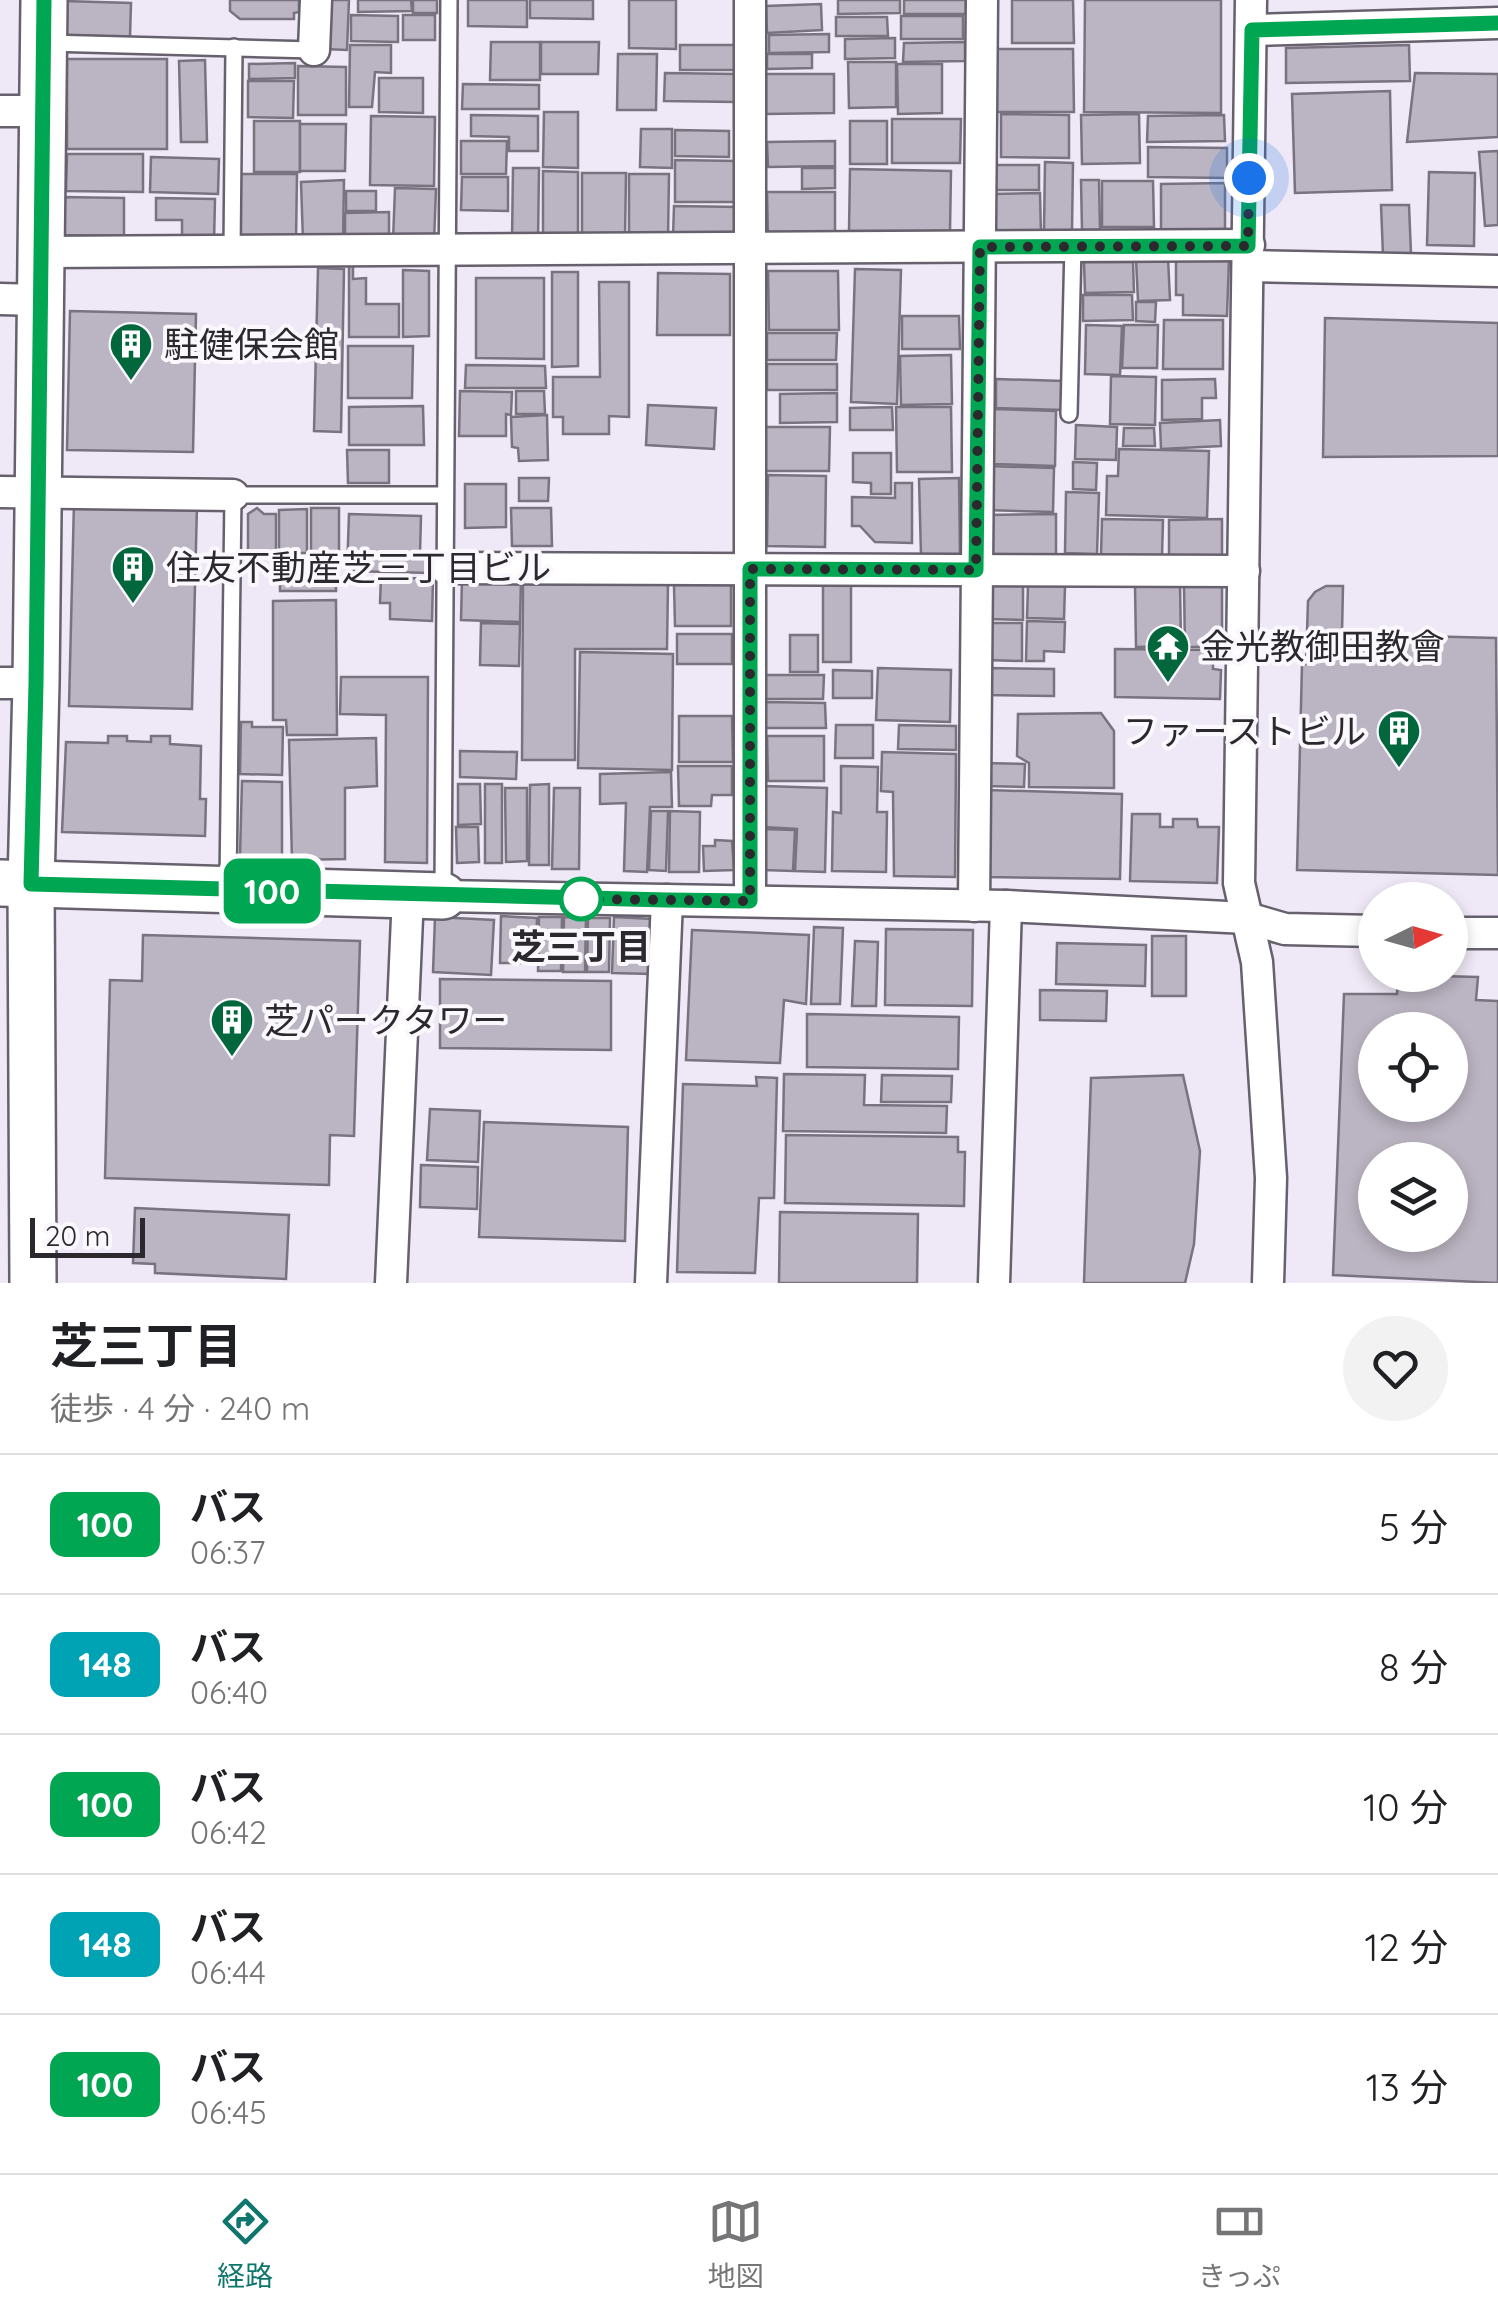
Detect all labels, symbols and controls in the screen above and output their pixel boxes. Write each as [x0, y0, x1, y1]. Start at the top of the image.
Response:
your location [1224, 153, 1274, 203]
building icon: 駐健保会館 [108, 321, 154, 382]
place label: 駐健保会館 [164, 322, 339, 366]
building icon: 住友不動産芝三丁目ビル [110, 544, 156, 605]
place label: 住友不動産芝三丁目ビル [166, 545, 551, 589]
temple icon: 金光教御田教會 [1145, 623, 1191, 684]
place label: 金光教御田教會 [1200, 624, 1445, 668]
building icon: ファーストビル [1376, 708, 1422, 769]
place label: ファーストビル [1123, 709, 1366, 753]
line badge: 100 [214, 858, 330, 924]
text: 100 [244, 869, 300, 913]
marker: 芝三丁目 [560, 878, 602, 920]
north arrow [1358, 882, 1468, 992]
map controls [1358, 882, 1468, 1252]
place label: 芝三丁目 [511, 924, 651, 968]
building icon: 芝パークタワー [209, 997, 255, 1058]
place label: 芝パークタワー [264, 998, 508, 1042]
button: locate [1358, 1012, 1468, 1122]
button: layers [1358, 1142, 1468, 1252]
scale bar [30, 1213, 145, 1258]
text: 20 m [45, 1218, 110, 1253]
text: 芝三丁目 [50, 1315, 242, 1375]
button: heart [1343, 1316, 1448, 1421]
text: 徒歩 · 4 分 · 240 m [50, 1388, 310, 1428]
text: バス [190, 1483, 266, 1531]
text: 100 [77, 1502, 133, 1546]
text: 5 分 [1379, 1503, 1448, 1551]
text: 06:37 [190, 1532, 265, 1572]
text: バス [190, 1623, 266, 1671]
text: 148 [78, 1642, 132, 1686]
text: 8 分 [1379, 1643, 1448, 1691]
text: 06:40 [190, 1672, 268, 1712]
text: バス [190, 1763, 266, 1811]
text: 100 [77, 1782, 133, 1826]
text: 10 分 [1363, 1783, 1448, 1831]
text: 06:42 [190, 1812, 267, 1852]
text: バス [190, 1903, 266, 1951]
text: 148 [78, 1922, 132, 1966]
text: 12 分 [1365, 1923, 1448, 1971]
text: 06:44 [190, 1952, 266, 1992]
text: バス [190, 2043, 266, 2091]
text: 100 [77, 2062, 133, 2106]
text: 13 分 [1366, 2063, 1448, 2111]
text: 06:45 [190, 2092, 267, 2132]
tab: 経路 [217, 2194, 273, 2294]
tab: 地図 [708, 2194, 764, 2294]
tab: きっぷ [1198, 2194, 1281, 2294]

